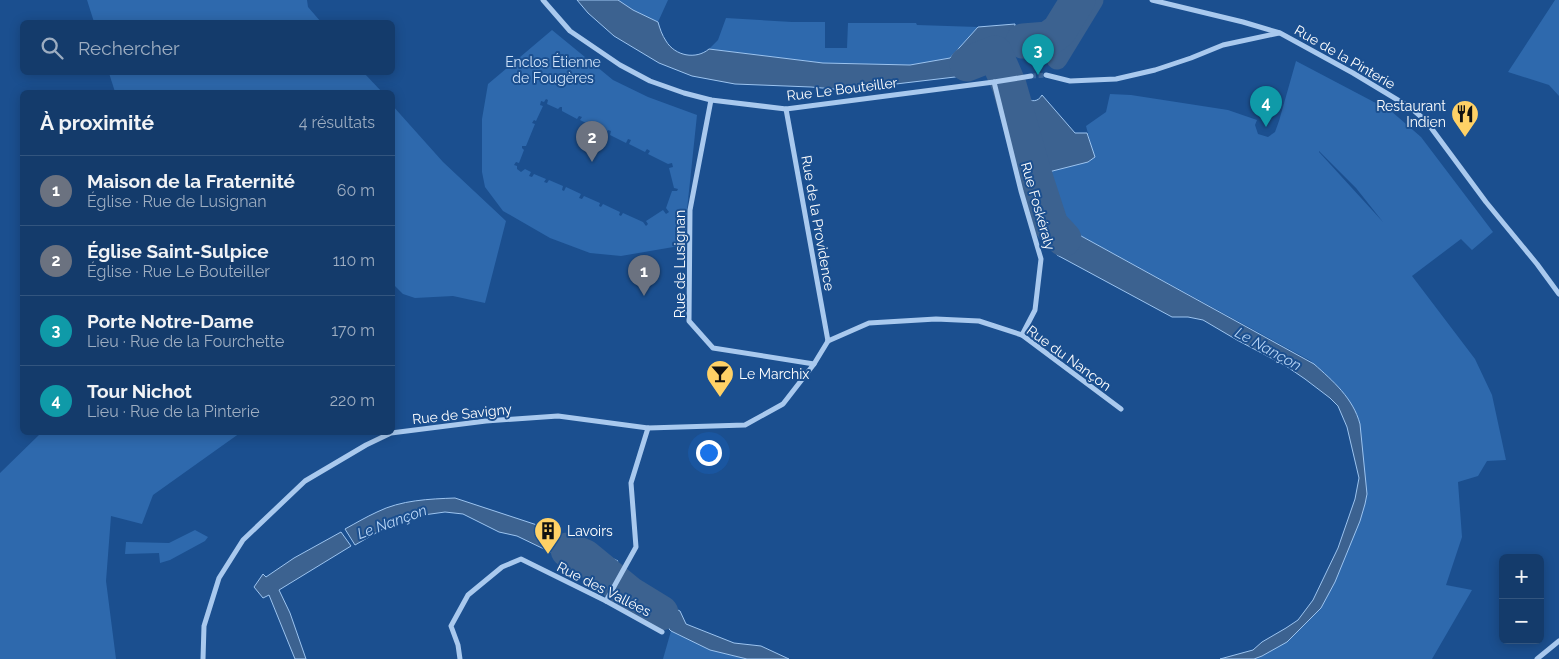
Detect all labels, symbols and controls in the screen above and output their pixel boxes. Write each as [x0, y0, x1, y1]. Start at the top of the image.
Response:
search box [20, 20, 395, 75]
street label: Rue de la Pinterie [1292, 22, 1398, 92]
icon: search [38, 34, 66, 62]
pin: 3 [1022, 34, 1054, 75]
text: Rechercher [78, 37, 180, 59]
park label: Enclos Étienne de Fougères [505, 53, 601, 86]
street label: Rue Le Bouteiller [786, 74, 898, 104]
pin: 4 [1250, 86, 1282, 127]
place label: Restaurant Indien [1376, 98, 1446, 130]
restaurant icon: Restaurant Indien [1450, 99, 1480, 138]
text: À proximité [40, 110, 154, 135]
text: 4 résultats [299, 113, 375, 132]
pin: 2 [576, 121, 608, 162]
street label: Rue de la Providence [798, 154, 838, 292]
street label: Rue Foskéraly [1018, 160, 1058, 252]
text: Maison de la Fraternité [87, 170, 295, 192]
text: 1 [52, 181, 60, 200]
text: 60 m [337, 181, 375, 200]
text: Église · Rue de Lusignan [87, 192, 267, 211]
street label: Rue de Lusignan [672, 210, 688, 318]
text: Église Saint-Sulpice [87, 240, 269, 262]
text: 2 [51, 251, 61, 270]
text: 110 m [333, 251, 375, 270]
pin: 1 [628, 255, 660, 296]
text: Église · Rue Le Bouteiller [87, 262, 270, 281]
text: Porte Notre-Dame [87, 310, 254, 332]
text: 3 [52, 321, 60, 340]
text: 170 m [331, 321, 375, 340]
street label: Rue du Nançon [1024, 322, 1114, 394]
water label: Le Nançon [1232, 323, 1304, 375]
text: Lieu · Rue de la Fourchette [87, 332, 284, 351]
bar icon: Le Marchix [705, 359, 735, 398]
place label: Le Marchix [739, 366, 809, 382]
text: Tour Nichot [87, 380, 192, 402]
text: 4 [51, 391, 61, 410]
text: 220 m [330, 391, 375, 410]
street label: Rue de Savigny [411, 401, 513, 427]
text: Lieu · Rue de la Pinterie [87, 402, 260, 421]
your location [696, 440, 722, 466]
water label: Le Nançon [355, 501, 429, 543]
building icon: Lavoirs [533, 516, 563, 555]
place label: Lavoirs [567, 523, 613, 539]
map controls [1499, 554, 1544, 644]
button: + [1499, 554, 1544, 599]
street label: Rue des Vallées [554, 558, 654, 620]
button: − [1499, 599, 1544, 644]

